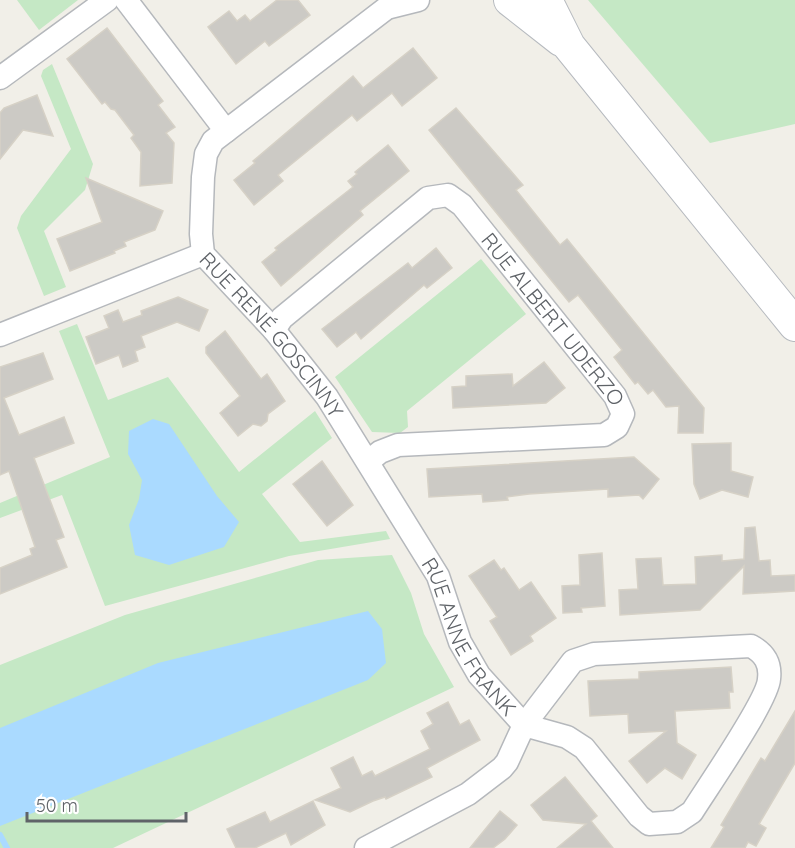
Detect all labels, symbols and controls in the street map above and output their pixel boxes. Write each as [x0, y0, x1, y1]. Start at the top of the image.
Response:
street label: RUE ALBERT UDERZO [476, 227, 630, 409]
street label: RUE RENÉ GOSCINNY [194, 246, 349, 422]
street label: RUE ANNE FRANK [417, 552, 522, 721]
scale bar [27, 785, 186, 823]
text: 50 m [36, 794, 78, 817]

